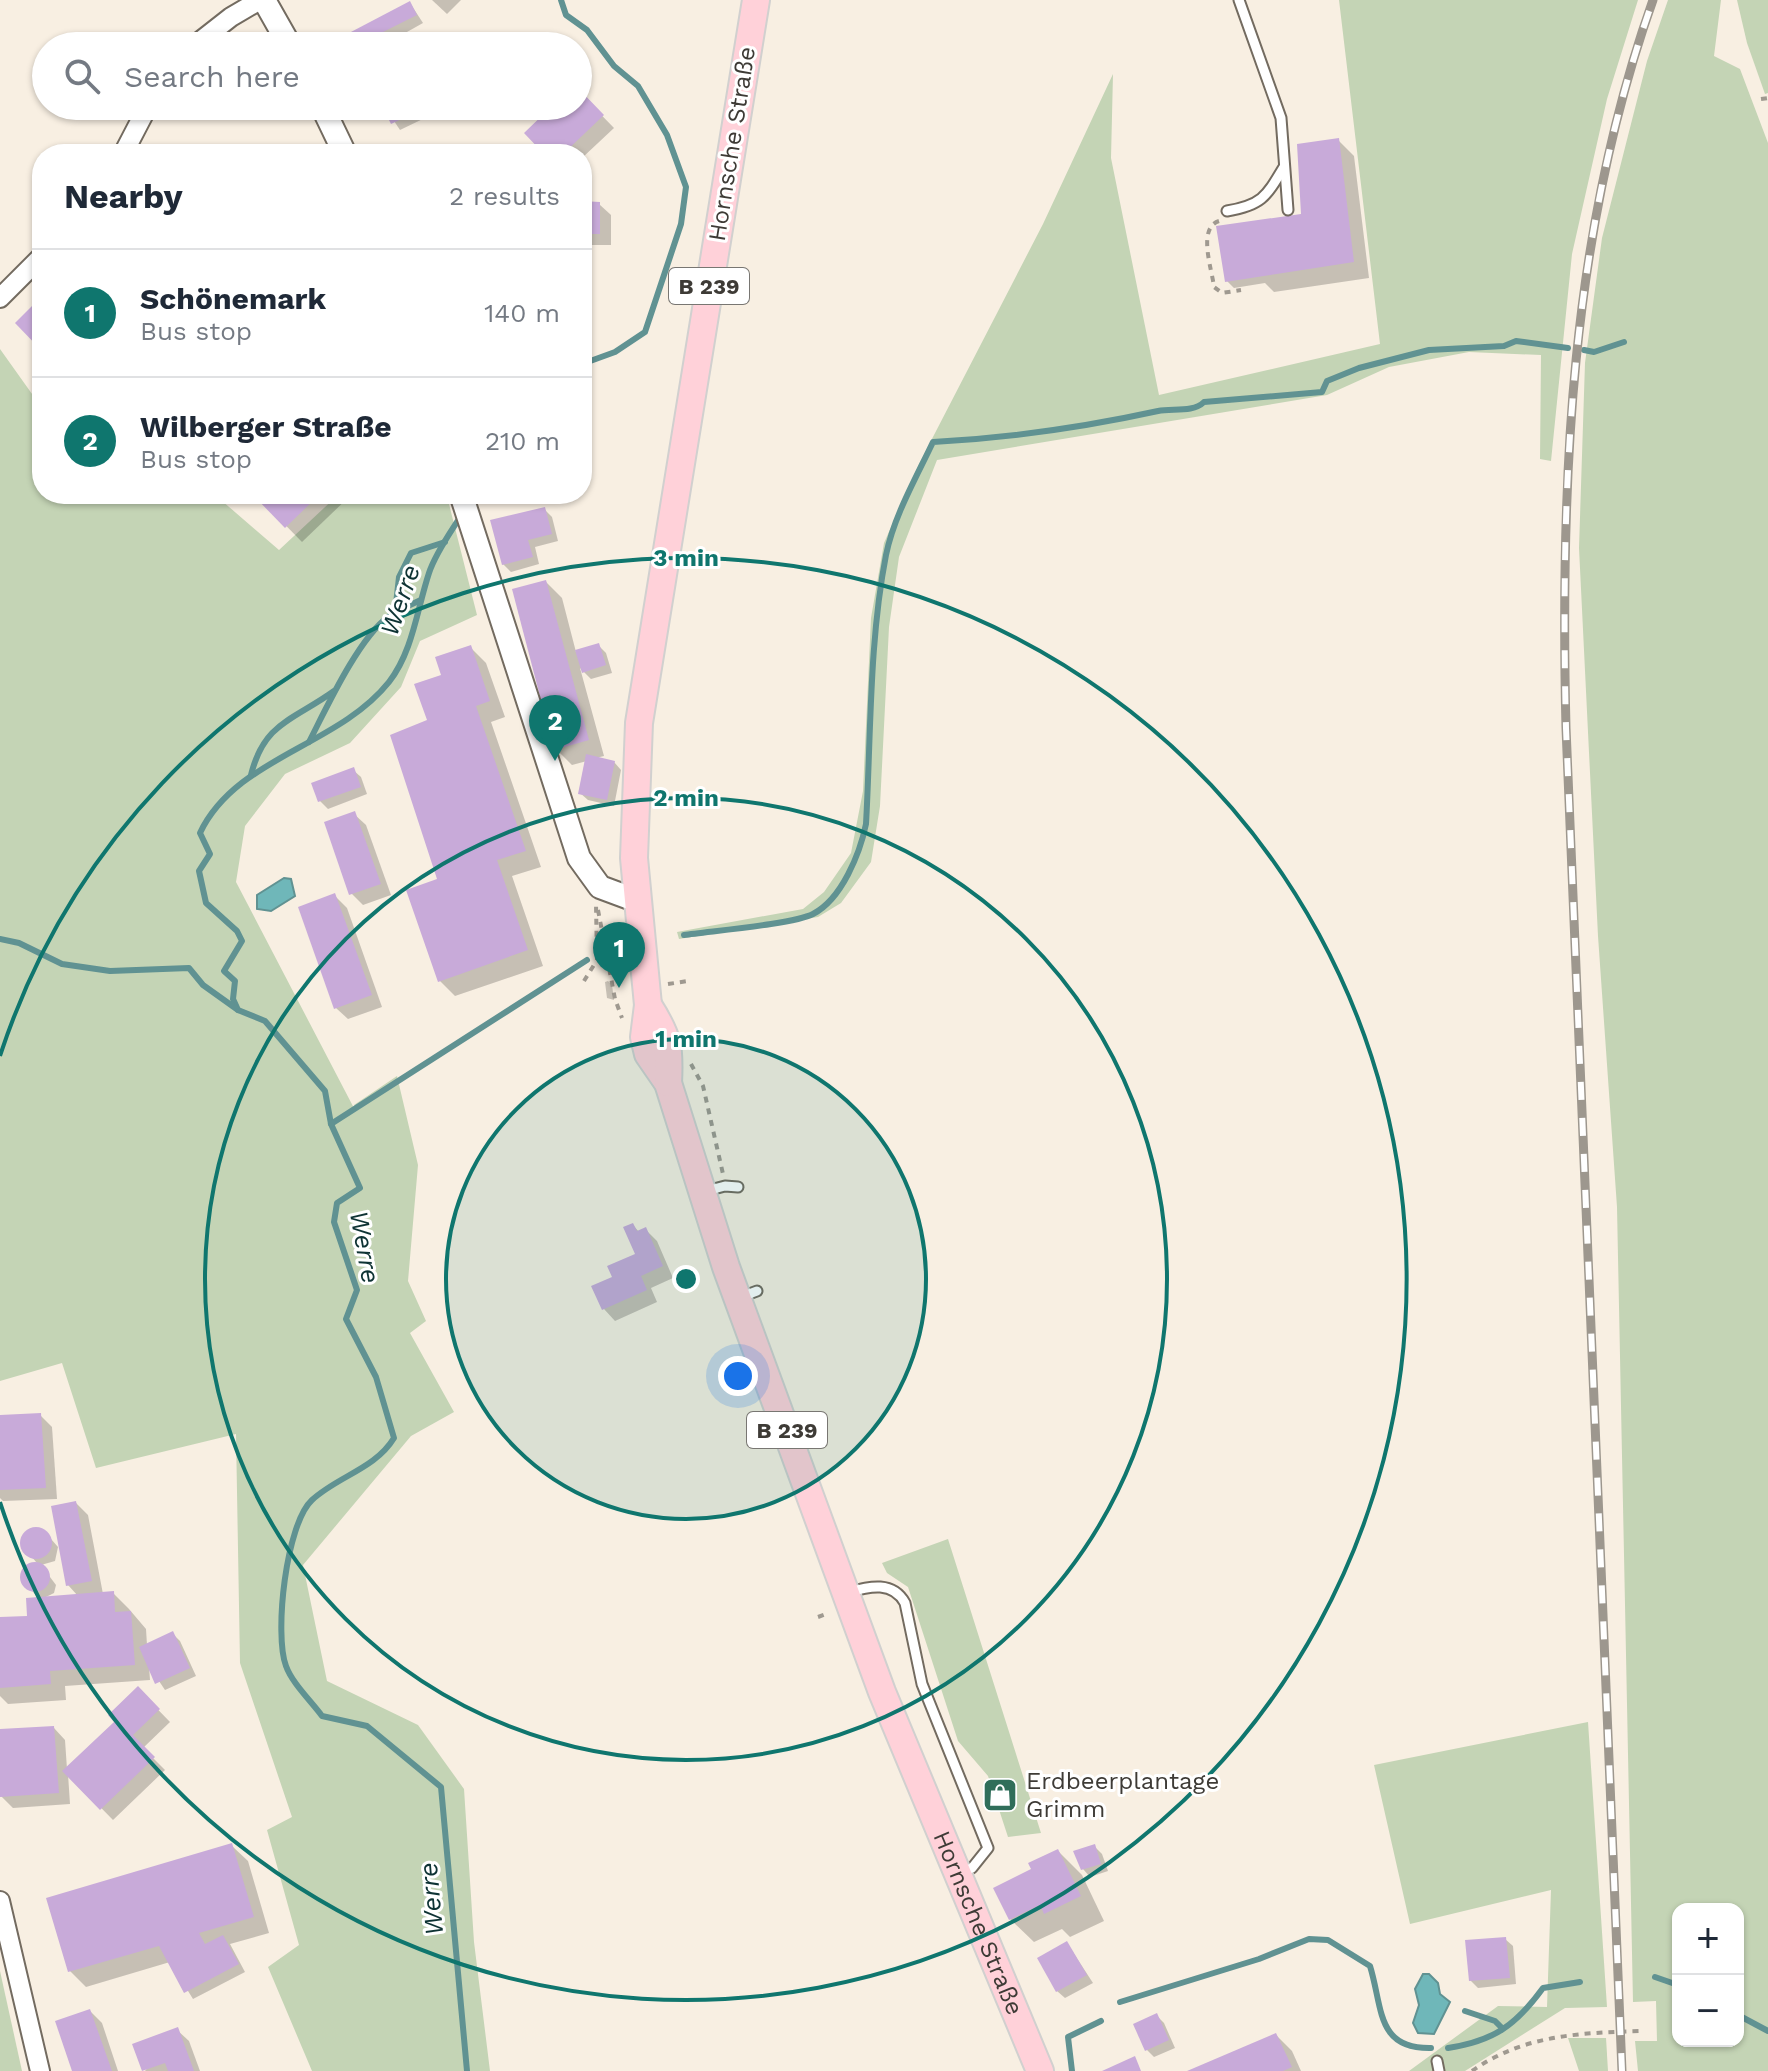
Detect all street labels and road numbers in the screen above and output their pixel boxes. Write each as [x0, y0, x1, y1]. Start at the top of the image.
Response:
street label: Hornsche Straße [703, 45, 761, 243]
road number: B 239 [669, 268, 749, 304]
road number: B 239 [747, 1412, 827, 1448]
street label: Hornsche Straße [928, 1827, 1029, 2019]

